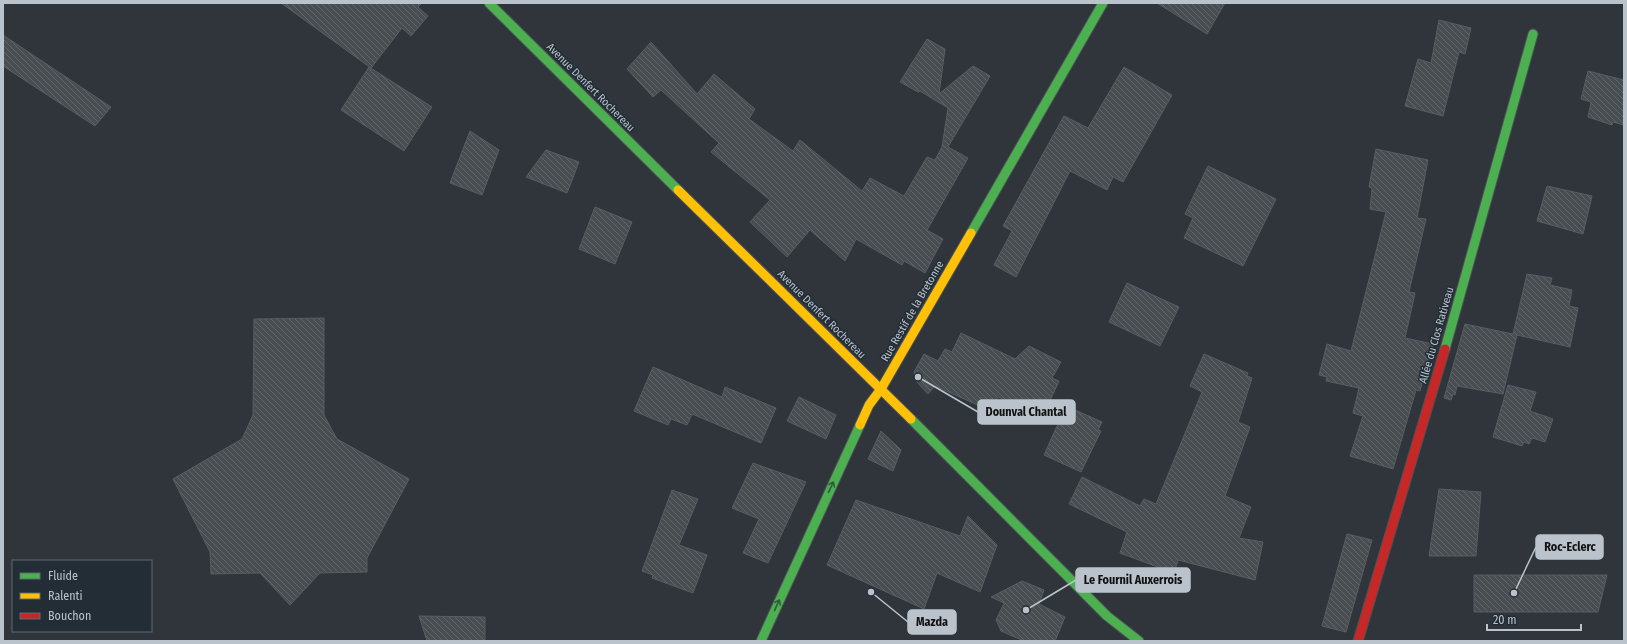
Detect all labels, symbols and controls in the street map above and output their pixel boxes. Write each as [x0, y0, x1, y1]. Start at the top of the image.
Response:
street label: Avenue Denfert Rochereau [544, 40, 638, 134]
street label: Rue Restif de la Bretonne [878, 259, 947, 364]
street label: Avenue Denfert Rochereau [775, 267, 869, 361]
street label: Allée du Clos Rativeau [1417, 285, 1456, 385]
callout: Dounval Chantal [978, 400, 1075, 424]
text: Dounval Chantal [986, 405, 1067, 419]
one-way arrow [828, 481, 835, 493]
callout: Roc-Eclerc [1536, 535, 1603, 559]
text: Roc-Eclerc [1544, 540, 1597, 554]
legend [12, 560, 152, 632]
callout: Le Fournil Auxerrois [1076, 568, 1190, 592]
text: Fluide [48, 569, 78, 583]
text: Le Fournil Auxerrois [1084, 573, 1183, 587]
text: Ralenti [48, 589, 83, 603]
one-way arrow [774, 600, 781, 612]
scale bar [1487, 606, 1581, 632]
text: Bouchon [48, 609, 91, 623]
callout: Mazda [908, 610, 956, 634]
text: 20 m [1493, 613, 1517, 627]
text: Mazda [916, 615, 948, 629]

